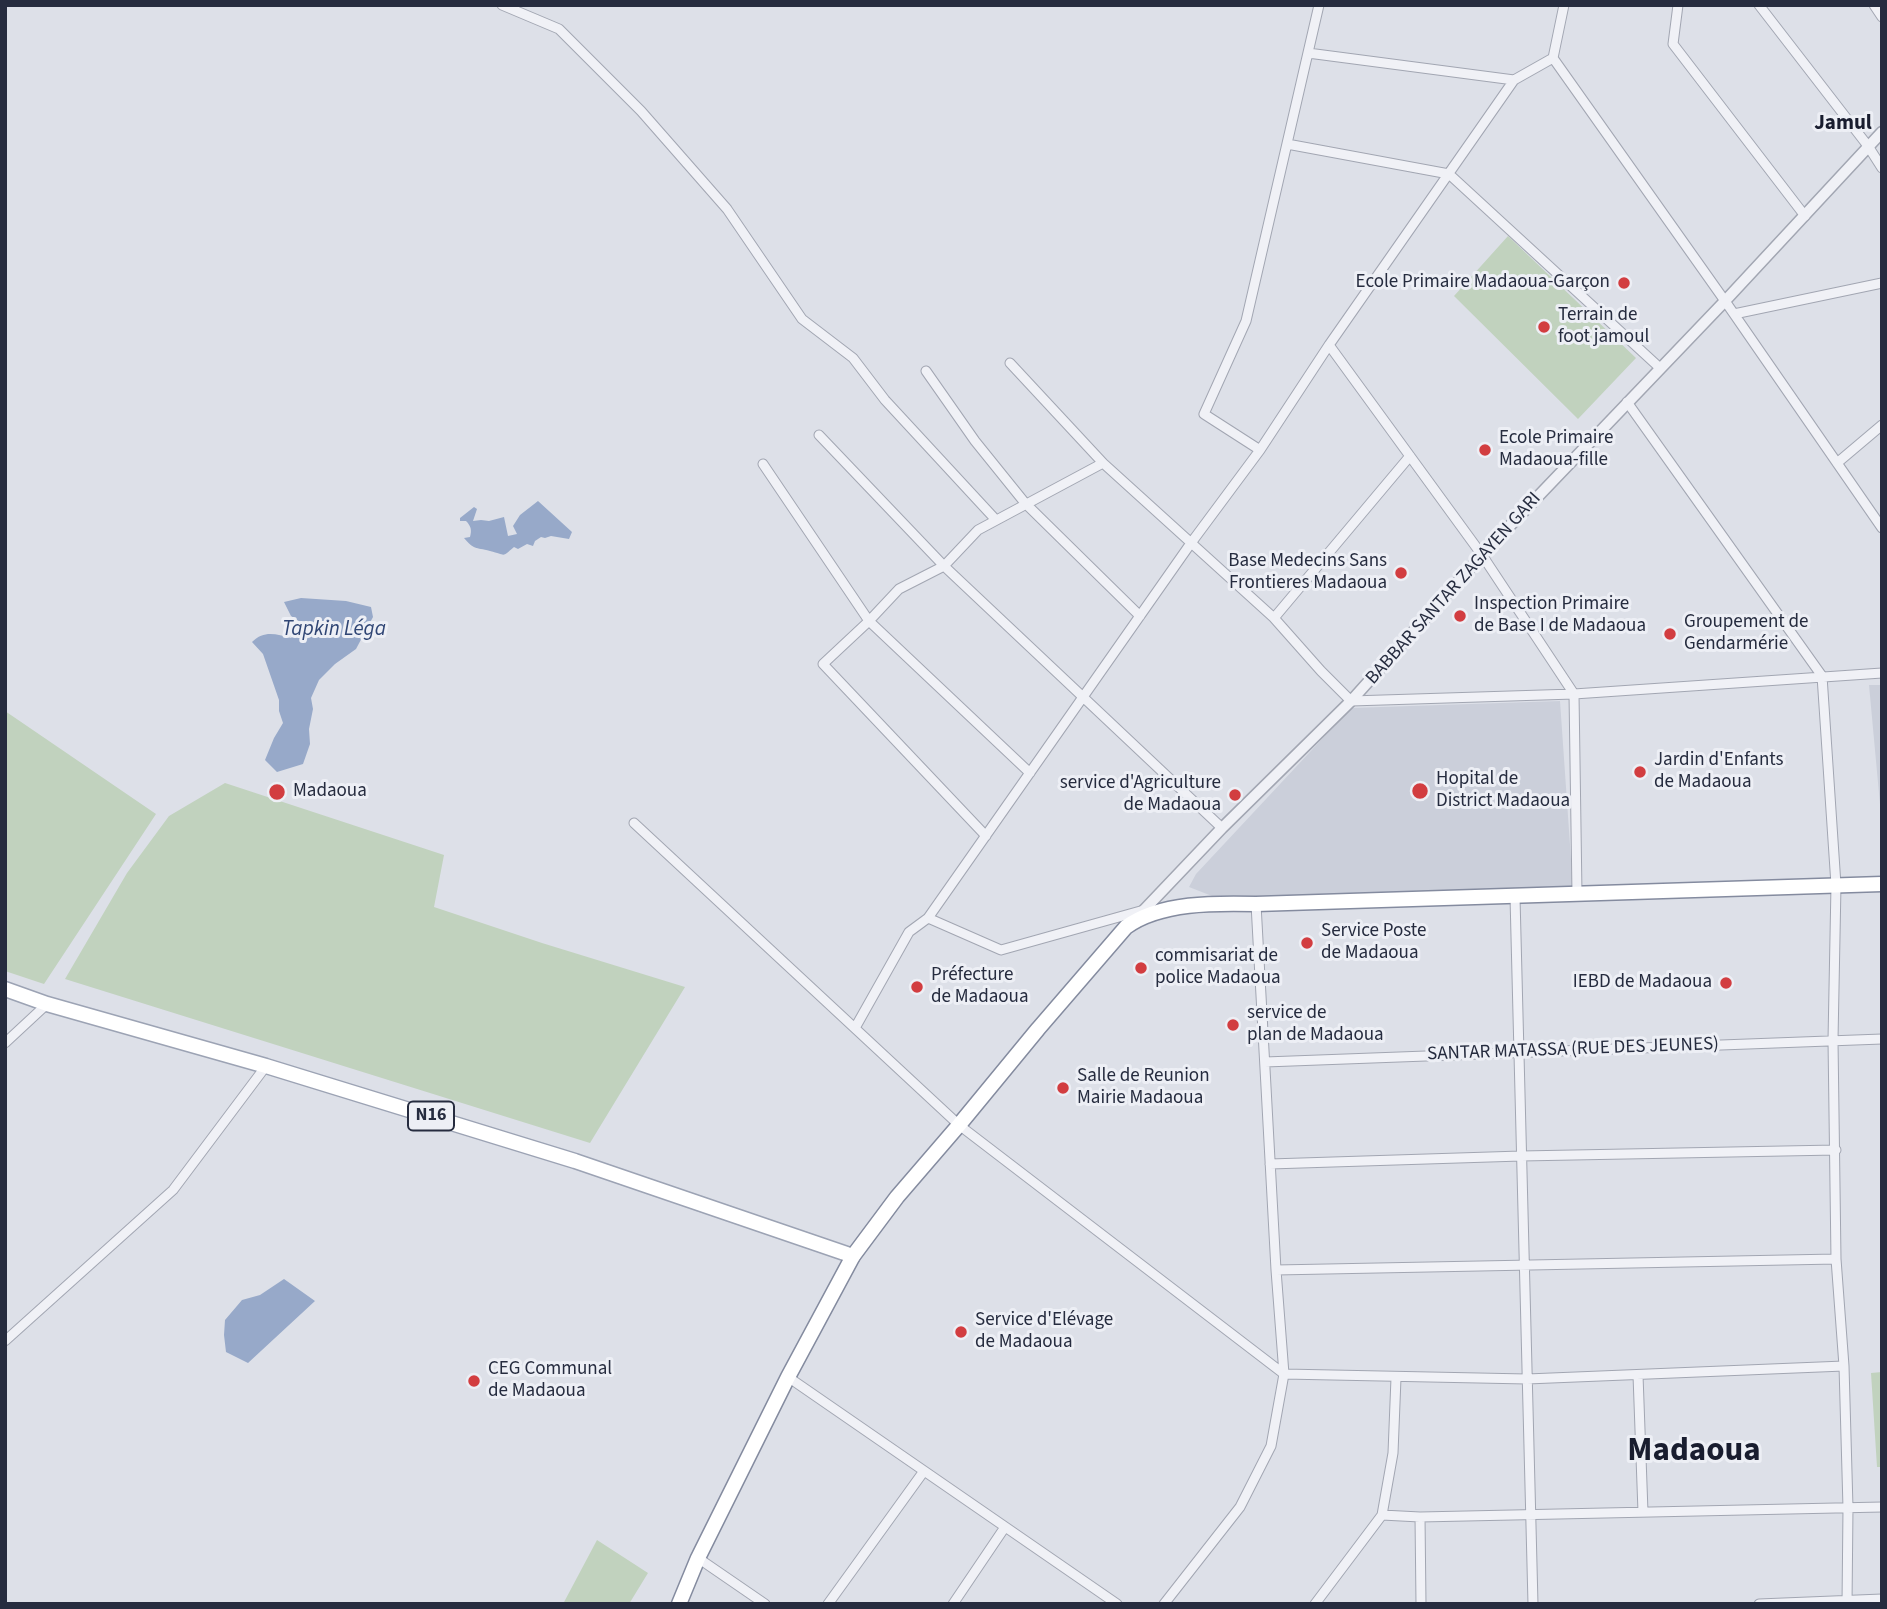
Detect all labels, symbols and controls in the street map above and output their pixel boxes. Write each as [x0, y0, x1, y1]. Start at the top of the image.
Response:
district label: Jamul [1814, 111, 1872, 137]
place label: Ecole Primaire Madaoua-Garçon [1356, 272, 1610, 294]
marker: Ecole Primaire Madaoua-Garçon [1616, 275, 1632, 291]
place label: Terrain de foot jamoul [1558, 305, 1649, 349]
marker: Terrain de foot jamoul [1536, 319, 1552, 335]
place label: Ecole Primaire Madaoua-fille [1499, 428, 1613, 472]
marker: Ecole Primaire Madaoua-fille [1477, 442, 1493, 458]
street label: BABBAR SANTAR ZAGAYEN GARI [1362, 488, 1546, 690]
place label: Base Medecins Sans Frontieres Madaoua [1228, 551, 1387, 595]
marker: Base Medecins Sans Frontieres Madaoua [1393, 565, 1409, 581]
place label: Inspection Primaire de Base I de Madaoua [1474, 594, 1646, 638]
marker: Inspection Primaire de Base I de Madaoua [1452, 608, 1468, 624]
place label: Groupement de Gendarmérie [1684, 612, 1808, 656]
water label: Tapkin Léga [282, 617, 386, 643]
marker: Groupement de Gendarmérie [1662, 626, 1678, 642]
place label: Jardin d'Enfants de Madaoua [1654, 750, 1784, 794]
marker: Jardin d'Enfants de Madaoua [1632, 764, 1648, 780]
place label: Hopital de District Madaoua [1436, 769, 1570, 813]
place label: service d'Agriculture de Madaoua [1060, 773, 1221, 817]
place label: Madaoua [293, 781, 367, 803]
marker: Hopital de District Madaoua [1410, 781, 1430, 801]
marker: Madaoua [267, 782, 287, 802]
marker: service d'Agriculture de Madaoua [1227, 787, 1243, 803]
place label: Service Poste de Madaoua [1321, 921, 1426, 965]
marker: Service Poste de Madaoua [1299, 935, 1315, 951]
place label: commisariat de police Madaoua [1155, 946, 1281, 990]
marker: commisariat de police Madaoua [1133, 960, 1149, 976]
place label: Préfecture de Madaoua [931, 965, 1028, 1009]
place label: IEBD de Madaoua [1573, 972, 1712, 994]
marker: IEBD de Madaoua [1718, 975, 1734, 991]
marker: Préfecture de Madaoua [909, 979, 925, 995]
place label: service de plan de Madaoua [1247, 1003, 1384, 1047]
marker: service de plan de Madaoua [1225, 1017, 1241, 1033]
street label: SANTAR MATASSA (RUE DES JEUNES) [1427, 1034, 1719, 1066]
place label: Salle de Reunion Mairie Madaoua [1077, 1066, 1210, 1110]
marker: Salle de Reunion Mairie Madaoua [1055, 1080, 1071, 1096]
road number: N16 [408, 1101, 454, 1130]
place label: Service d'Elévage de Madaoua [975, 1310, 1113, 1354]
marker: Service d'Elévage de Madaoua [953, 1324, 969, 1340]
place label: CEG Communal de Madaoua [488, 1359, 612, 1403]
marker: CEG Communal de Madaoua [466, 1373, 482, 1389]
district label: Madaoua [1627, 1433, 1761, 1473]

